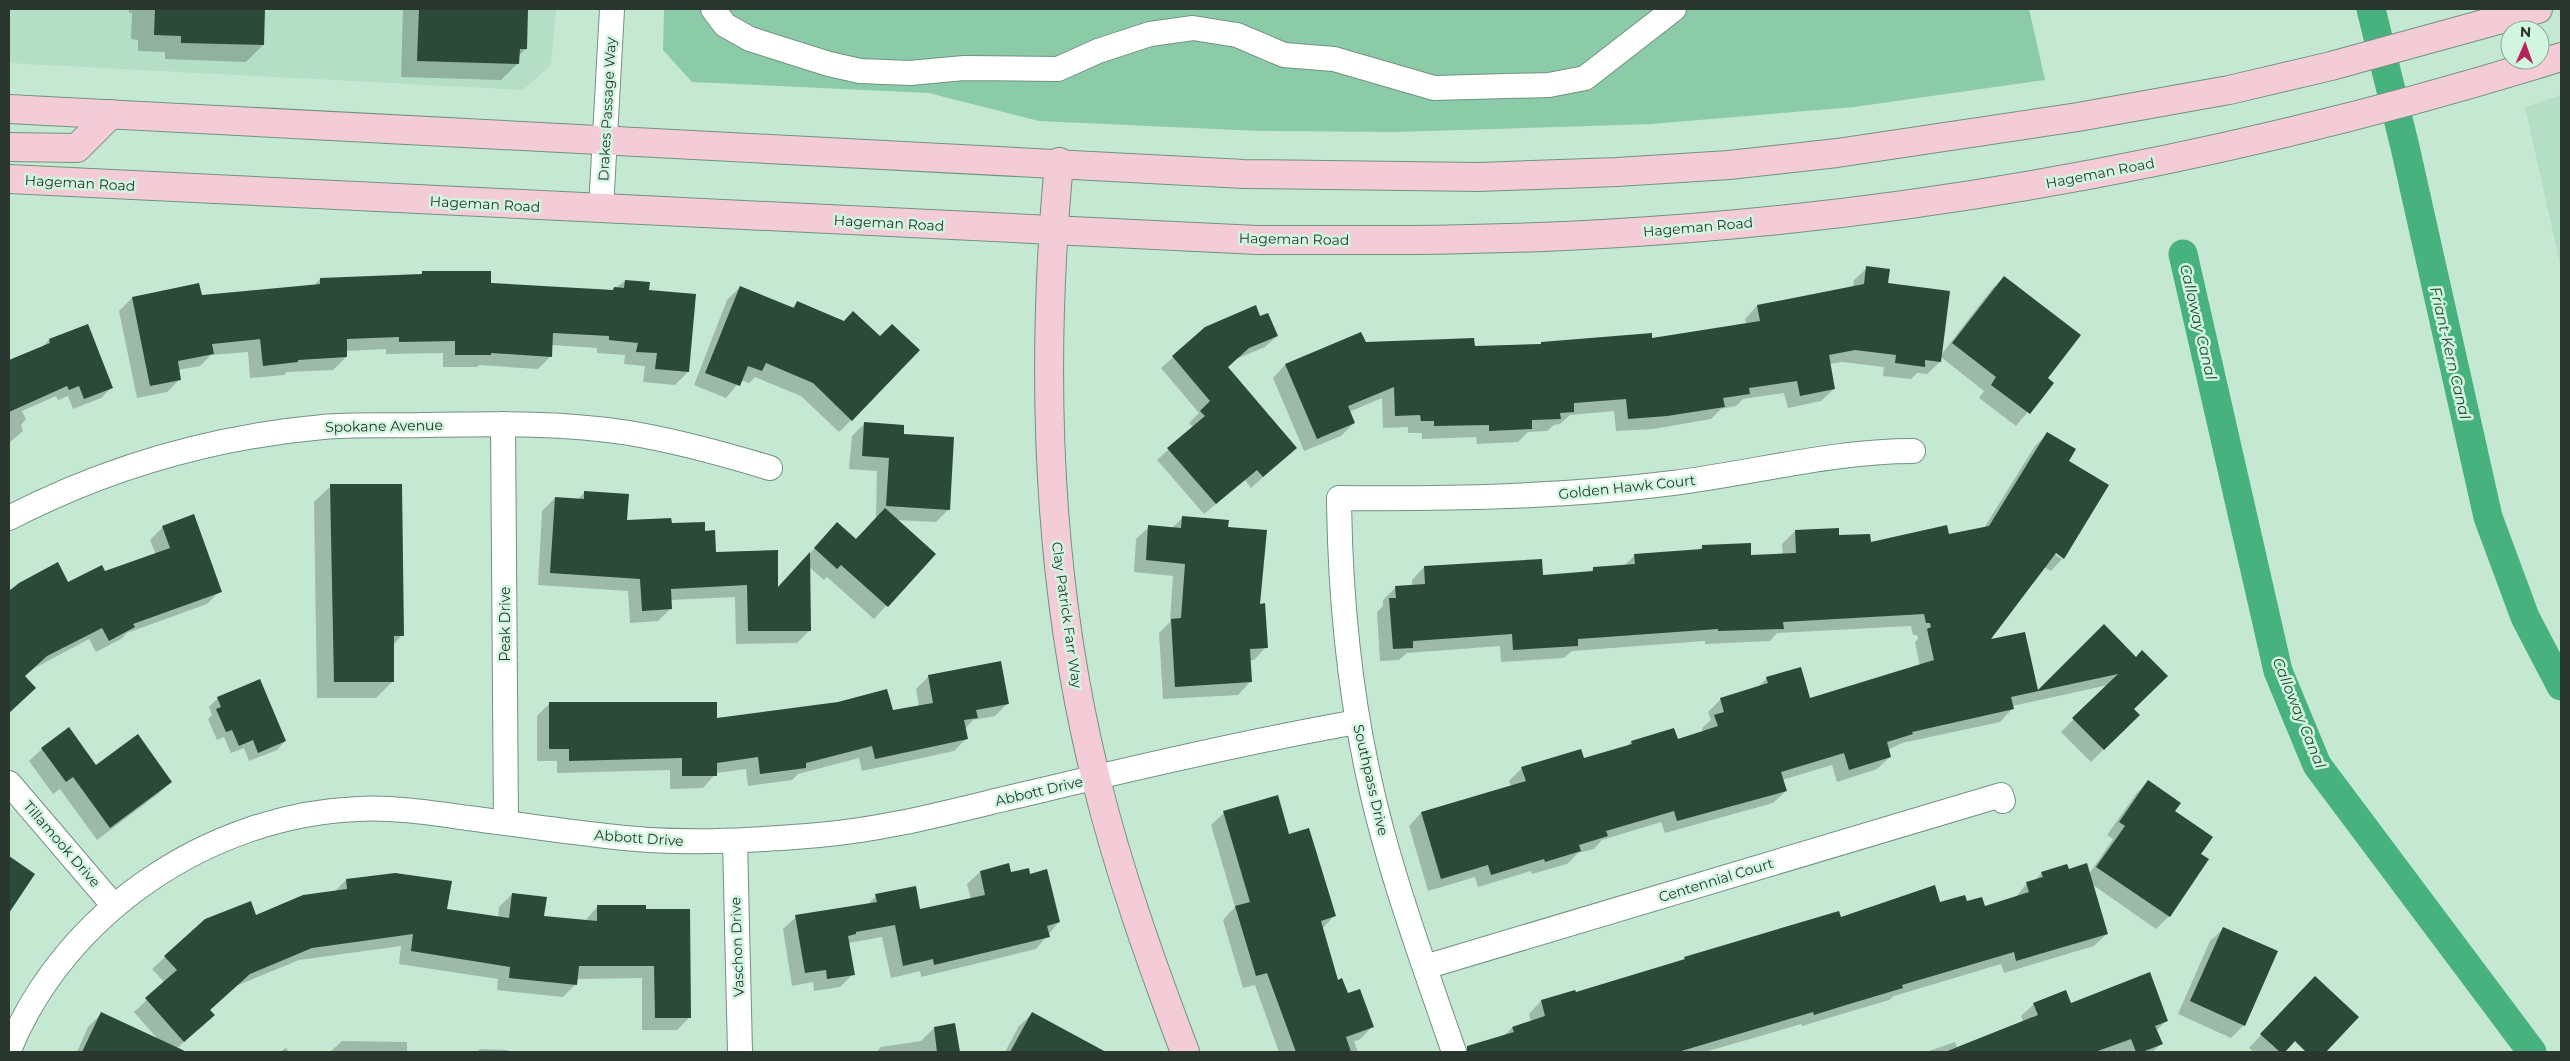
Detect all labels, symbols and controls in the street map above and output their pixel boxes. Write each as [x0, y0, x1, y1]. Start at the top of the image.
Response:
north arrow [2500, 20, 2550, 70]
text: N [2519, 23, 2531, 41]
street label: Drakes Passage Way [594, 36, 620, 181]
street label: Hageman Road [2044, 154, 2156, 192]
street label: Hageman Road [24, 171, 136, 195]
street label: Hageman Road [429, 192, 541, 216]
street label: Hageman Road [833, 211, 945, 235]
street label: Hageman Road [1642, 213, 1754, 241]
street label: Hageman Road [1239, 229, 1349, 249]
water label: Calloway Canal [2176, 262, 2221, 381]
water label: Friant-Kern Canal [2426, 285, 2475, 421]
street label: Spokane Avenue [325, 416, 443, 436]
street label: Golden Hawk Court [1558, 471, 1697, 503]
street label: Clay Patrick Farr Way [1048, 541, 1086, 690]
street label: Peak Drive [496, 586, 514, 662]
water label: Calloway Canal [2269, 655, 2330, 771]
street label: Southpass Drive [1349, 723, 1393, 837]
street label: Abbott Drive [993, 772, 1085, 810]
street label: Tillamook Drive [20, 797, 104, 891]
street label: Abbott Drive [594, 826, 684, 850]
street label: Centennial Court [1656, 854, 1776, 906]
street label: Vaschon Drive [726, 897, 748, 997]

